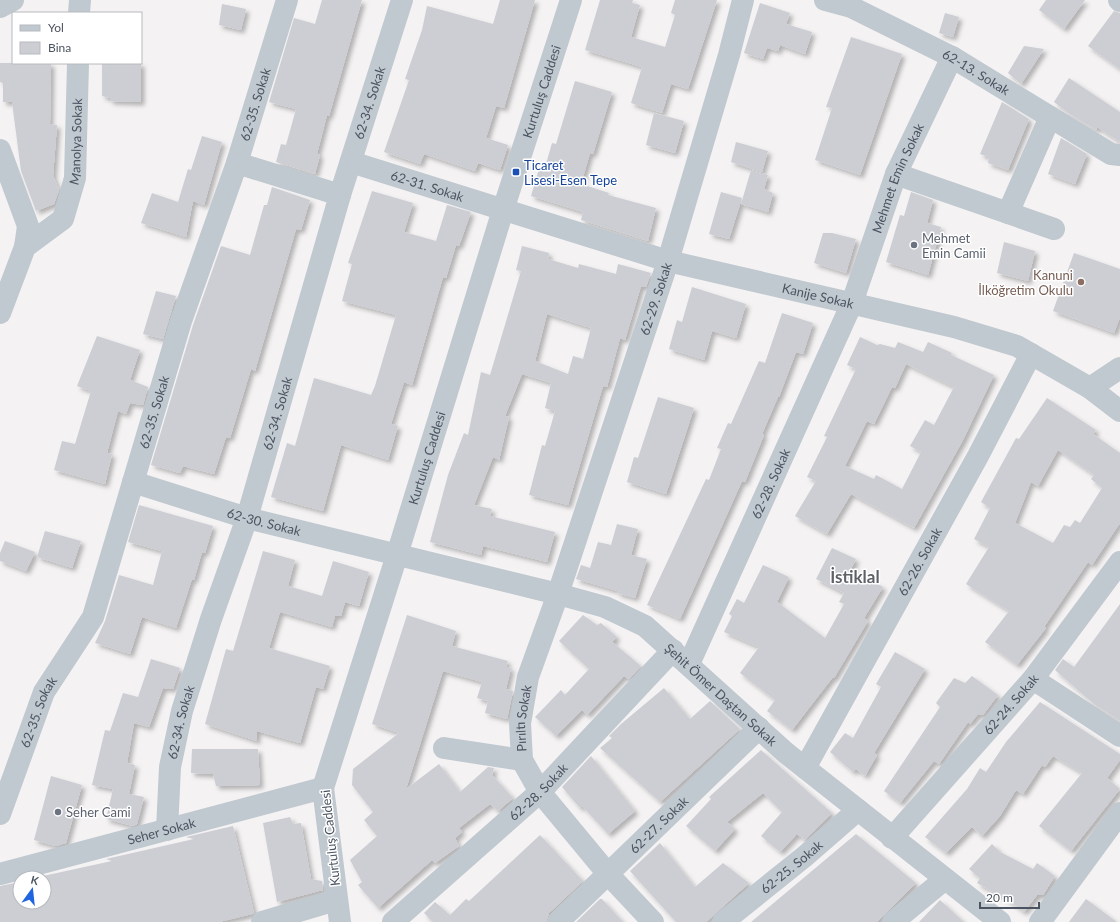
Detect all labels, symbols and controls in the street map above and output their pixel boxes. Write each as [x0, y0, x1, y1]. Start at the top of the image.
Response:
legend [12, 12, 142, 64]
text: Yol [48, 20, 64, 35]
text: Bina [48, 40, 71, 55]
street label: Kurtuluş Caddesi [519, 43, 564, 140]
street label: 62-13. Sokak [940, 46, 1013, 98]
street label: 62-34. Sokak [350, 64, 389, 141]
street label: 62-35. Sokak [236, 66, 274, 143]
street label: Manolya Sokak [65, 98, 85, 187]
street label: Mehmet Emin Sokak [868, 120, 927, 235]
place label: Ticaret Lisesi-Esen Tepe [524, 157, 617, 188]
street label: 62-31. Sokak [389, 167, 466, 205]
marker: Ticaret Lisesi-Esen Tepe [511, 167, 521, 177]
place label: Mehmet Emin Camii [922, 230, 986, 261]
marker: Mehmet Emin Camii [909, 240, 919, 250]
street label: 62-29. Sokak [636, 260, 675, 337]
place label: Kanuni İlköğretim Okulu [978, 267, 1073, 298]
marker: Kanuni İlköğretim Okulu [1076, 277, 1086, 287]
street label: Kanije Sokak [781, 280, 856, 312]
street label: 62-35. Sokak [135, 373, 172, 451]
street label: 62-34. Sokak [259, 374, 295, 452]
street label: Kurtuluş Caddesi [405, 409, 449, 507]
street label: 62-28. Sokak [748, 445, 793, 521]
street label: 62-30. Sokak [225, 504, 303, 539]
street label: 62-26. Sokak [894, 524, 945, 599]
district label: İstiklal [830, 566, 880, 587]
street label: Şehit Ömer Daştan Sokak [662, 640, 781, 749]
street label: 62-24. Sokak [980, 671, 1042, 738]
street label: 62-35. Sokak [17, 673, 60, 750]
street label: 62-34. Sokak [164, 683, 198, 761]
street label: Pırıltı Sokak [512, 683, 535, 752]
street label: 62-28. Sokak [505, 760, 571, 824]
street label: Kurtuluş Caddesi [317, 789, 343, 887]
street label: 62-27. Sokak [626, 793, 692, 857]
place label: Seher Cami [66, 804, 131, 820]
marker: Seher Cami [53, 807, 63, 817]
street label: Seher Sokak [126, 814, 198, 848]
street label: 62-25. Sokak [757, 836, 826, 897]
north arrow [12, 870, 52, 910]
text: K [29, 873, 40, 887]
scale bar [980, 884, 1039, 910]
text: 20 m [986, 890, 1013, 905]

